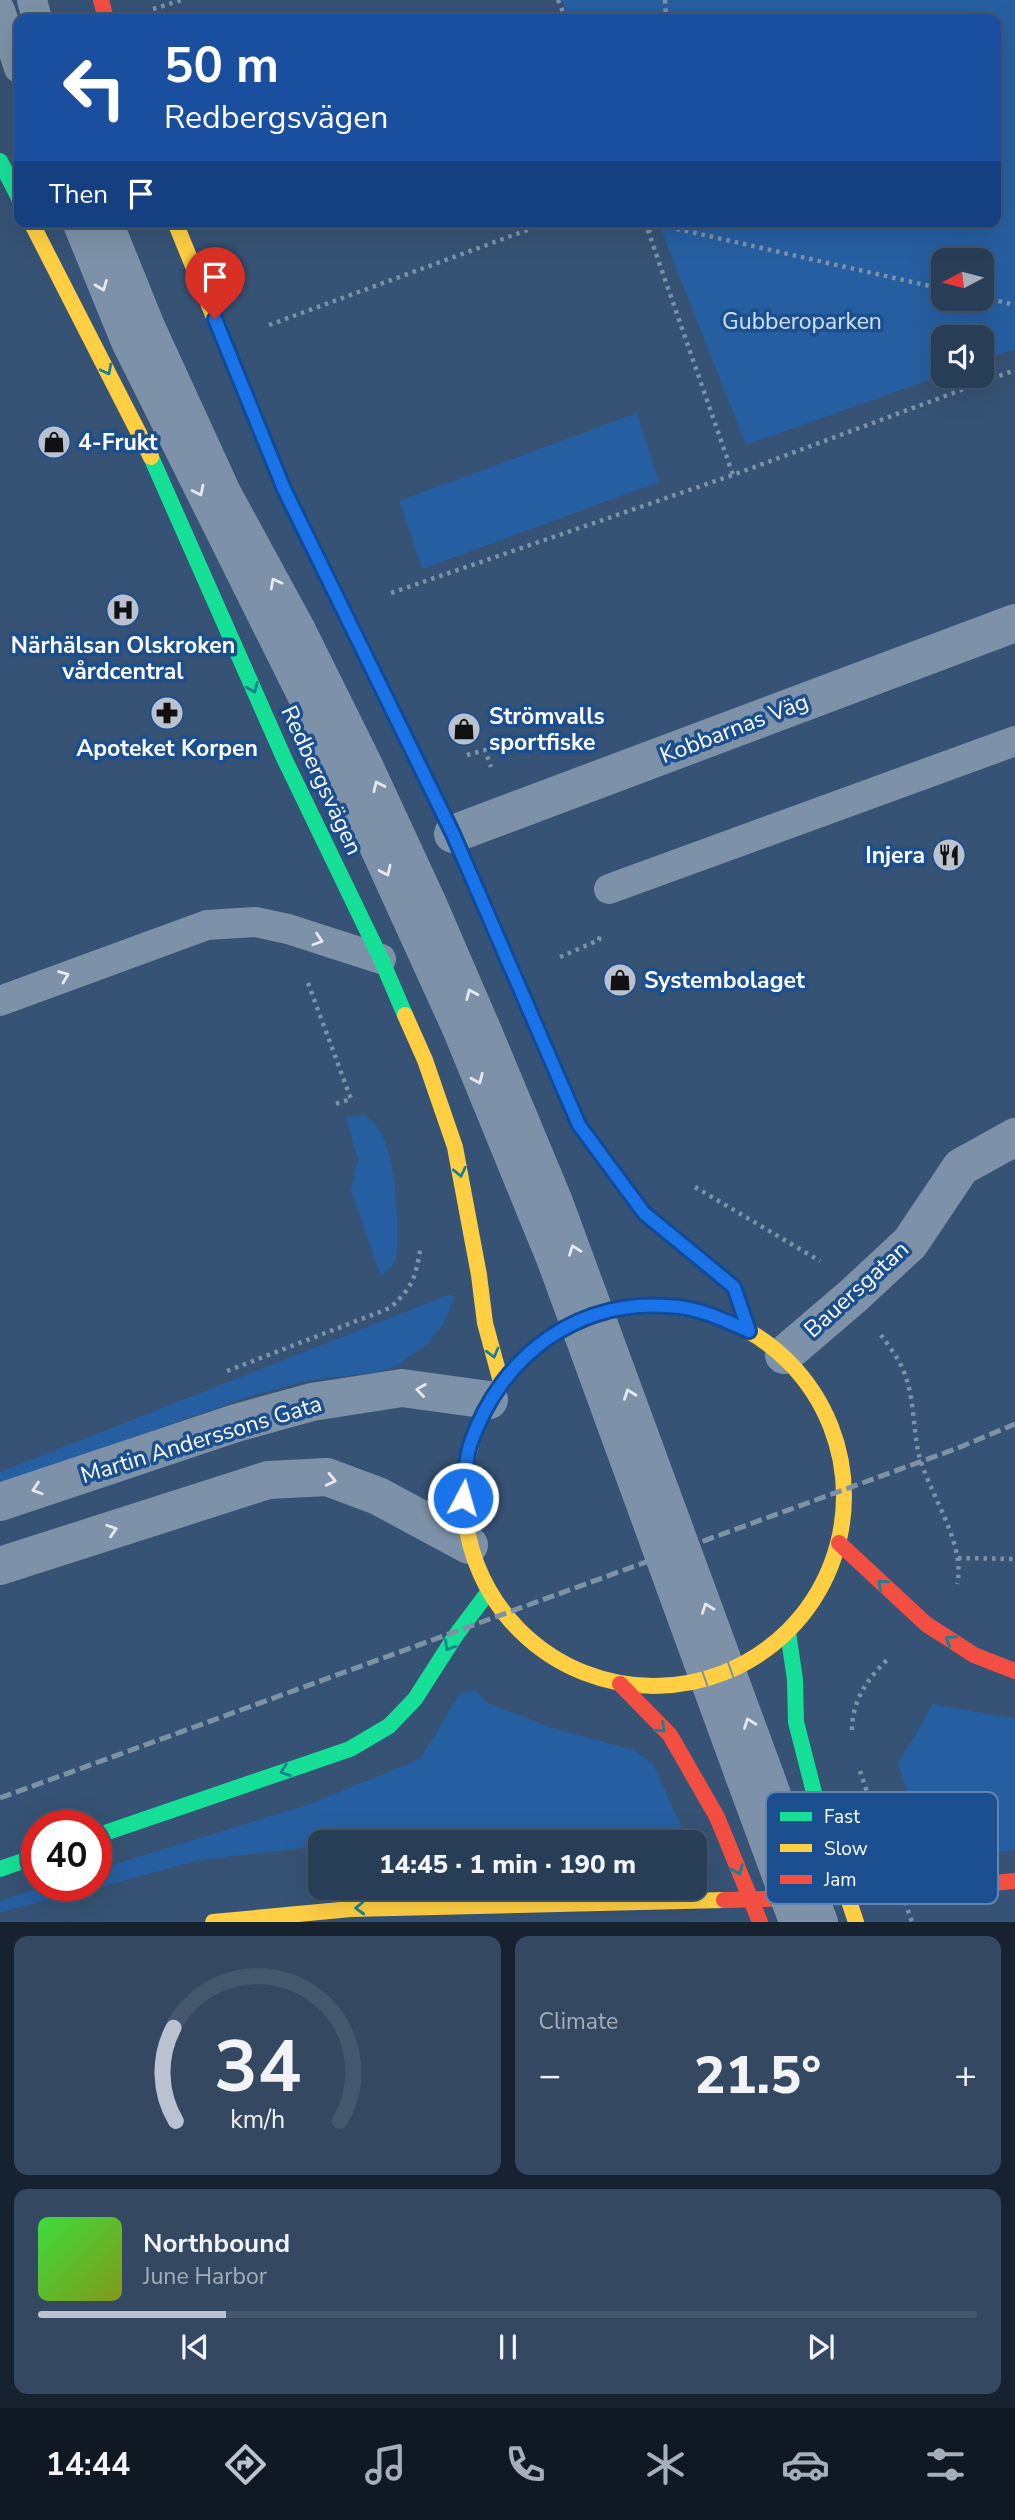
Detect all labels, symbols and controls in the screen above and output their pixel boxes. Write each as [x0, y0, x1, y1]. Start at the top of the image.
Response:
text: 50 m [164, 32, 279, 99]
icon: left [49, 42, 140, 133]
text: Redbergsvägen [164, 96, 389, 139]
icon: arrive [122, 175, 160, 213]
text: Then [49, 177, 108, 212]
pin [185, 247, 245, 319]
north arrow [931, 248, 994, 312]
map controls [931, 248, 994, 388]
icon: arrive [196, 258, 234, 296]
one-way arrow [93, 279, 107, 291]
park label: Gubberoparken [722, 306, 882, 337]
button: sound [931, 325, 994, 388]
one-way arrow [99, 363, 113, 375]
shop icon: 4-Frukt [35, 423, 73, 461]
place label: 4-Frukt [78, 427, 158, 458]
one-way arrow [191, 484, 205, 496]
one-way arrow [270, 578, 284, 590]
hospital icon: Närhälsan Olskroken vårdcentral [104, 591, 142, 629]
place label: Närhälsan Olskroken vårdcentral [11, 630, 235, 687]
one-way arrow [245, 681, 259, 693]
street label: Kobbarnas Väg [656, 686, 813, 771]
pharmacy icon: Apoteket Korpen [148, 694, 186, 732]
street label: Redbergsvägen [273, 701, 370, 860]
place label: Strömvalls sportfiske [489, 701, 605, 758]
shop icon: Strömvalls sportfiske [445, 710, 483, 748]
place label: Apoteket Korpen [76, 733, 258, 764]
one-way arrow [372, 781, 386, 793]
restaurant icon: Injera [930, 836, 968, 874]
place label: Injera [865, 840, 925, 871]
one-way arrow [378, 864, 392, 876]
one-way arrow [312, 931, 324, 946]
shop icon: Systembolaget [601, 961, 639, 999]
place label: Systembolaget [644, 965, 805, 996]
one-way arrow [57, 971, 69, 985]
one-way arrow [465, 989, 479, 1001]
one-way arrow [470, 1072, 484, 1085]
one-way arrow [452, 1166, 467, 1178]
street label: Bauersgatan [797, 1234, 915, 1345]
one-way arrow [569, 1245, 583, 1257]
one-way arrow [485, 1347, 499, 1359]
one-way arrow [416, 1383, 427, 1398]
street label: Martin Anderssons Gata [77, 1388, 326, 1491]
one-way arrow [624, 1388, 638, 1400]
position arrow [426, 1461, 500, 1535]
one-way arrow [325, 1472, 337, 1486]
one-way arrow [32, 1481, 44, 1496]
one-way arrow [105, 1524, 117, 1539]
one-way arrow [877, 1579, 890, 1592]
one-way arrow [702, 1602, 716, 1614]
one-way arrow [945, 1635, 958, 1648]
one-way arrow [444, 1639, 457, 1652]
one-way arrow [744, 1718, 758, 1730]
one-way arrow [653, 1720, 666, 1732]
one-way arrow [279, 1763, 292, 1777]
legend [766, 1792, 998, 1904]
text: Fast [824, 1804, 860, 1830]
speed limit sign: 40 [21, 1810, 112, 1901]
text: Slow [824, 1836, 868, 1862]
text: 14:45 · 1 min · 190 m [379, 1847, 636, 1882]
one-way arrow [730, 1862, 744, 1875]
text: Jam [823, 1867, 857, 1893]
one-way arrow [354, 1901, 365, 1916]
text: Climate [539, 2006, 618, 2037]
text: 34 [214, 2018, 301, 2118]
text: 21.5° [694, 2040, 821, 2111]
text: − [539, 2050, 561, 2101]
text: + [954, 2050, 977, 2101]
text: km/h [230, 2103, 285, 2137]
text: Northbound [143, 2226, 290, 2261]
text: June Harbor [143, 2261, 267, 2292]
icon: previous [176, 2328, 214, 2366]
icon: pause [489, 2328, 527, 2366]
icon: next [802, 2328, 840, 2366]
icon: directions [221, 2440, 270, 2489]
icon: music [361, 2440, 410, 2489]
icon: phone [501, 2440, 550, 2489]
icon: climate [641, 2440, 690, 2489]
icon: car [781, 2440, 830, 2489]
icon: filters [921, 2440, 970, 2489]
text: 14:44 [45, 2443, 130, 2486]

